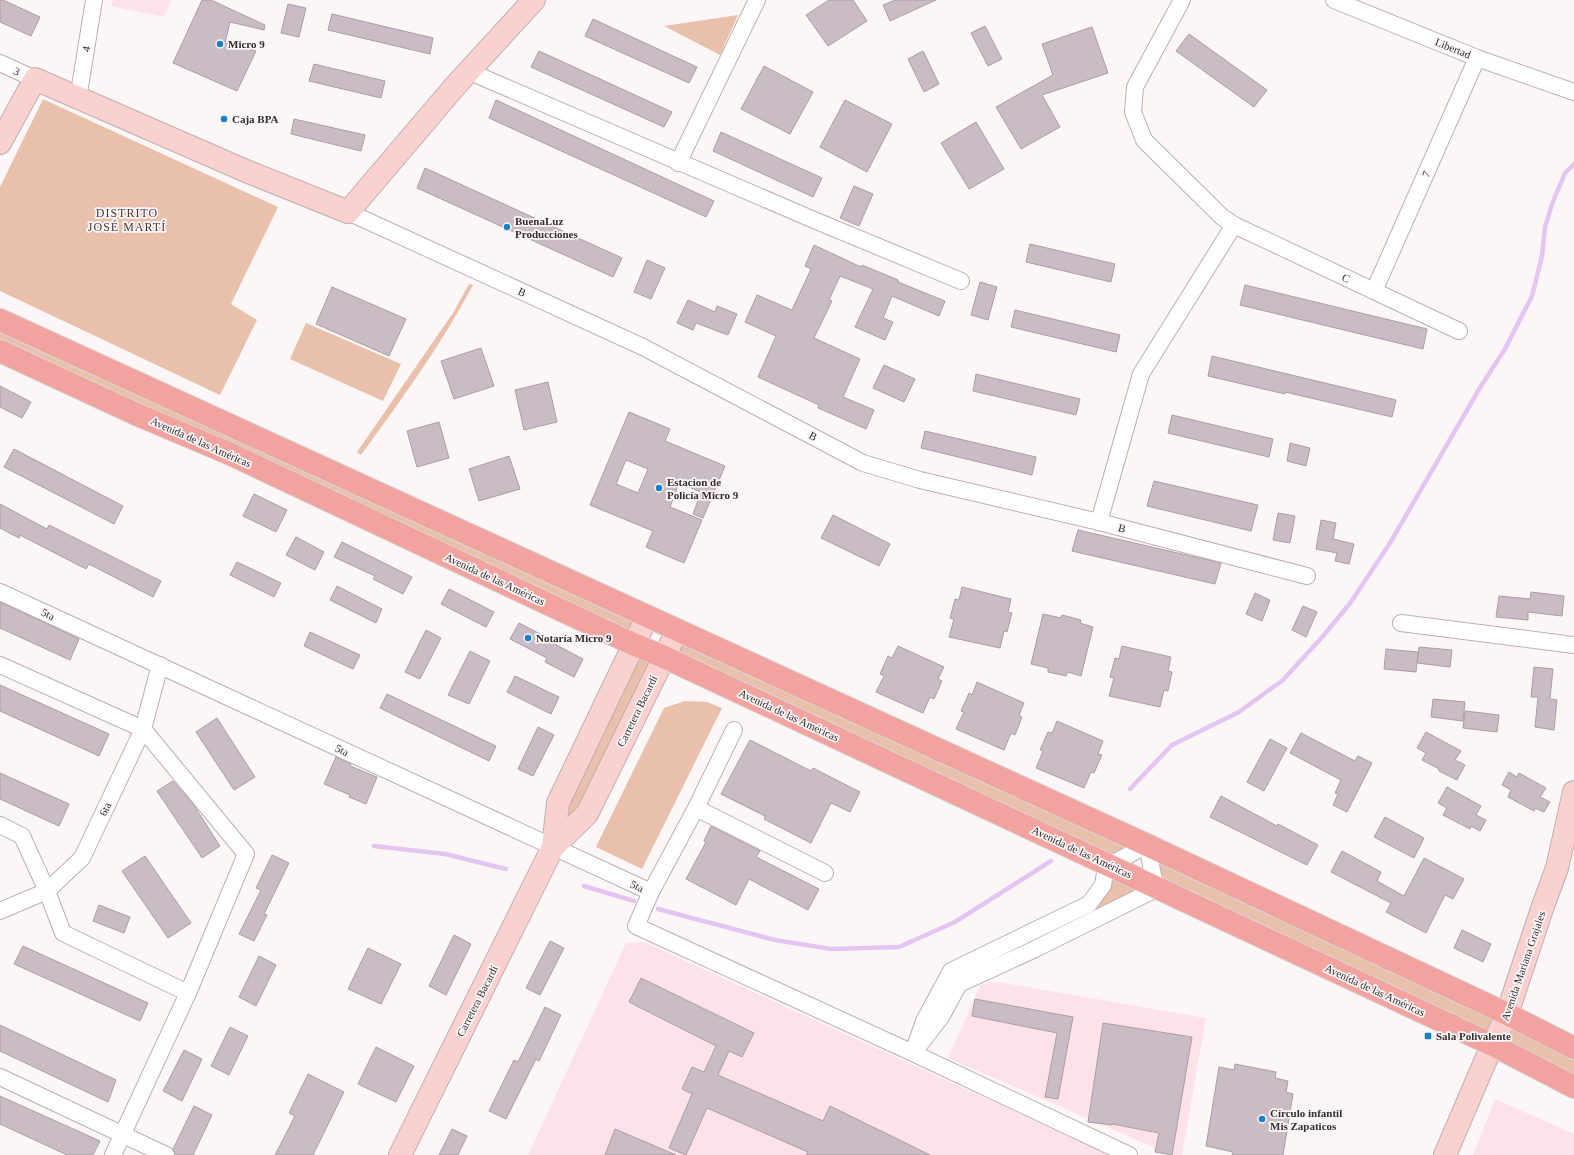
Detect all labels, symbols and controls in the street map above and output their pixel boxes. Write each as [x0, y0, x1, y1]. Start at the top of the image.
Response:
street label: Libertad [1433, 35, 1473, 61]
place label: Micro 9 [228, 38, 265, 50]
marker: Micro 9 [215, 39, 225, 49]
street label: 4 [80, 45, 92, 53]
street label: 3 [12, 64, 22, 78]
place label: Caja BPA [232, 113, 279, 125]
marker: Caja BPA [219, 114, 229, 124]
street label: 7 [1419, 169, 1433, 179]
district label: DISTRITO JOSÉ MARTÍ [88, 206, 166, 234]
place label: BuenaLuz Producciones [515, 215, 578, 240]
marker: BuenaLuz Producciones [502, 222, 512, 232]
street label: C [1340, 271, 1352, 285]
street label: B [516, 285, 528, 299]
street label: Avenida de las Américas [149, 414, 253, 470]
street label: B [807, 429, 819, 443]
place label: Estacion de Policía Micro 9 [667, 476, 739, 501]
marker: Estacion de Policía Micro 9 [654, 483, 664, 493]
street label: B [1117, 521, 1127, 535]
street label: Avenida de las Américas [443, 551, 547, 607]
street label: 5ta [39, 606, 57, 622]
place label: Notaría Micro 9 [536, 632, 612, 644]
marker: Notaría Micro 9 [523, 633, 533, 643]
street label: Carretera Bacardí [615, 673, 659, 749]
street label: Avenida de las Américas [737, 687, 841, 743]
street label: 5ta [333, 742, 351, 758]
street label: 6ta [97, 800, 113, 818]
street label: Avenida de las Américas [1030, 824, 1134, 880]
street label: 5ta [628, 878, 646, 894]
street label: Avenida Mariana Grajales [1499, 910, 1547, 1022]
street label: Avenida de las Américas [1323, 962, 1427, 1018]
street label: Carretera Bacardí [454, 964, 500, 1038]
place label: Sala Polivalente [1436, 1030, 1511, 1042]
marker: Sala Polivalente [1423, 1031, 1433, 1041]
place label: Círculo infantil Mis Zapaticos [1270, 1107, 1342, 1132]
marker: Círculo infantil Mis Zapaticos [1257, 1114, 1267, 1124]

